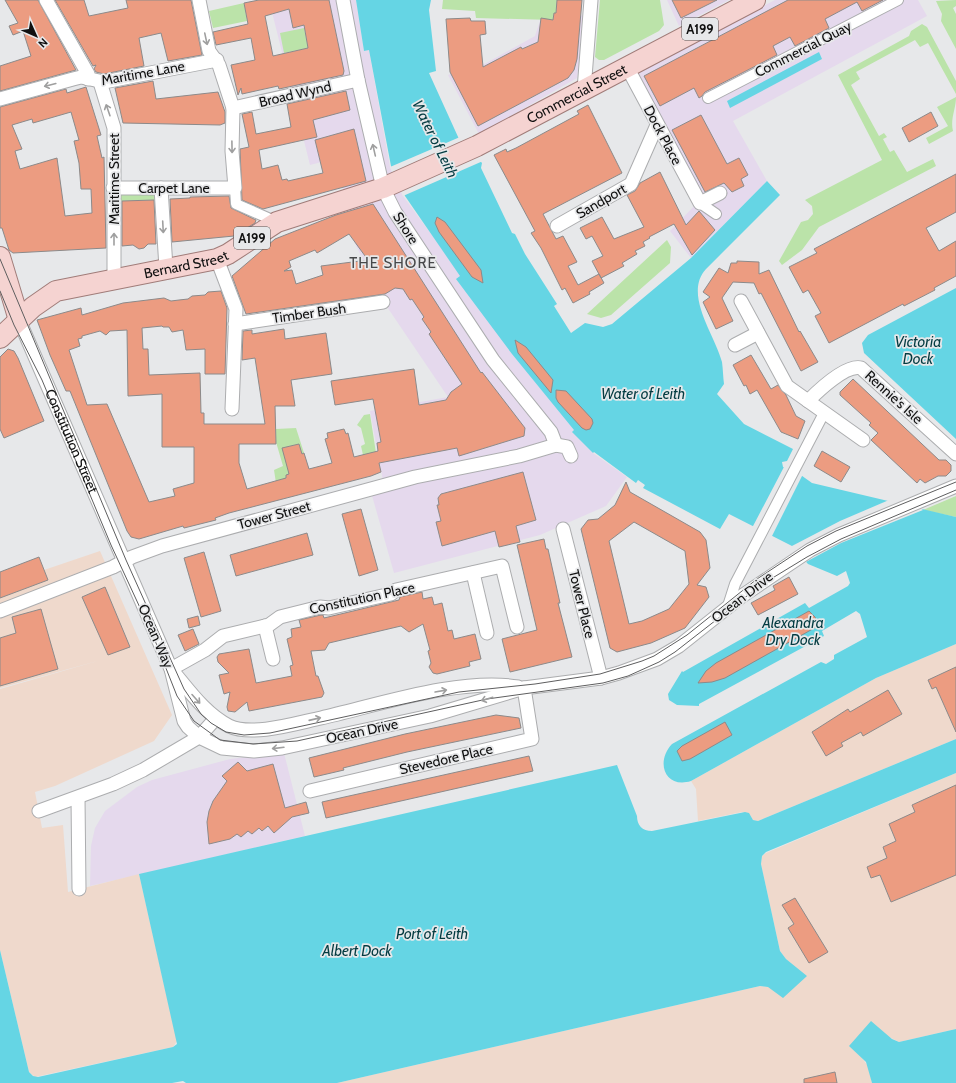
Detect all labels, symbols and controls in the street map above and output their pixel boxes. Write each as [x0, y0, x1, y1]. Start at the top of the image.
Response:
north arrow [16, 16, 56, 56]
street label: Commercial Quay [752, 17, 854, 81]
road number: A199 [682, 18, 718, 40]
one-way arrow [203, 32, 211, 45]
text: N [35, 35, 51, 51]
street label: Maritime Lane [100, 57, 186, 89]
street label: Commercial Street [524, 60, 630, 127]
street label: Broad Wynd [257, 77, 333, 111]
one-way arrow [44, 82, 57, 89]
water label: Water of Leith [408, 97, 462, 181]
street label: Dock Place [640, 102, 686, 168]
one-way arrow [104, 104, 111, 117]
street label: Maritime Street [105, 133, 123, 225]
one-way arrow [229, 140, 236, 153]
one-way arrow [370, 144, 377, 157]
street label: Carpet Lane [138, 179, 210, 197]
street label: Sandport [573, 179, 630, 223]
street label: Shore [389, 208, 423, 248]
one-way arrow [160, 220, 167, 233]
road number: A199 [234, 227, 270, 249]
one-way arrow [110, 233, 118, 246]
street label: Bernard Street [142, 246, 231, 282]
district label: THE SHORE [349, 254, 437, 272]
street label: Timber Bush [271, 299, 347, 327]
water label: Victoria Dock [895, 333, 941, 368]
street label: Rennie's Isle [861, 366, 927, 428]
water label: Water of Leith [601, 385, 685, 403]
street label: Constitution Street [41, 386, 102, 496]
street label: Tower Street [236, 497, 313, 533]
street label: Ocean Drive [708, 567, 776, 627]
street label: Tower Place [565, 568, 599, 640]
street label: Constitution Place [308, 578, 416, 618]
street label: Ocean Way [134, 601, 178, 671]
water label: Alexandra Dry Dock [761, 614, 824, 649]
one-way arrow [435, 686, 448, 694]
one-way arrow [192, 693, 201, 704]
one-way arrow [480, 696, 493, 703]
one-way arrow [308, 715, 321, 723]
street label: Ocean Drive [324, 715, 400, 747]
street label: Stevedore Place [398, 740, 494, 778]
one-way arrow [272, 744, 285, 752]
water label: Port of Leith [396, 925, 468, 943]
water label: Albert Dock [321, 942, 392, 960]

